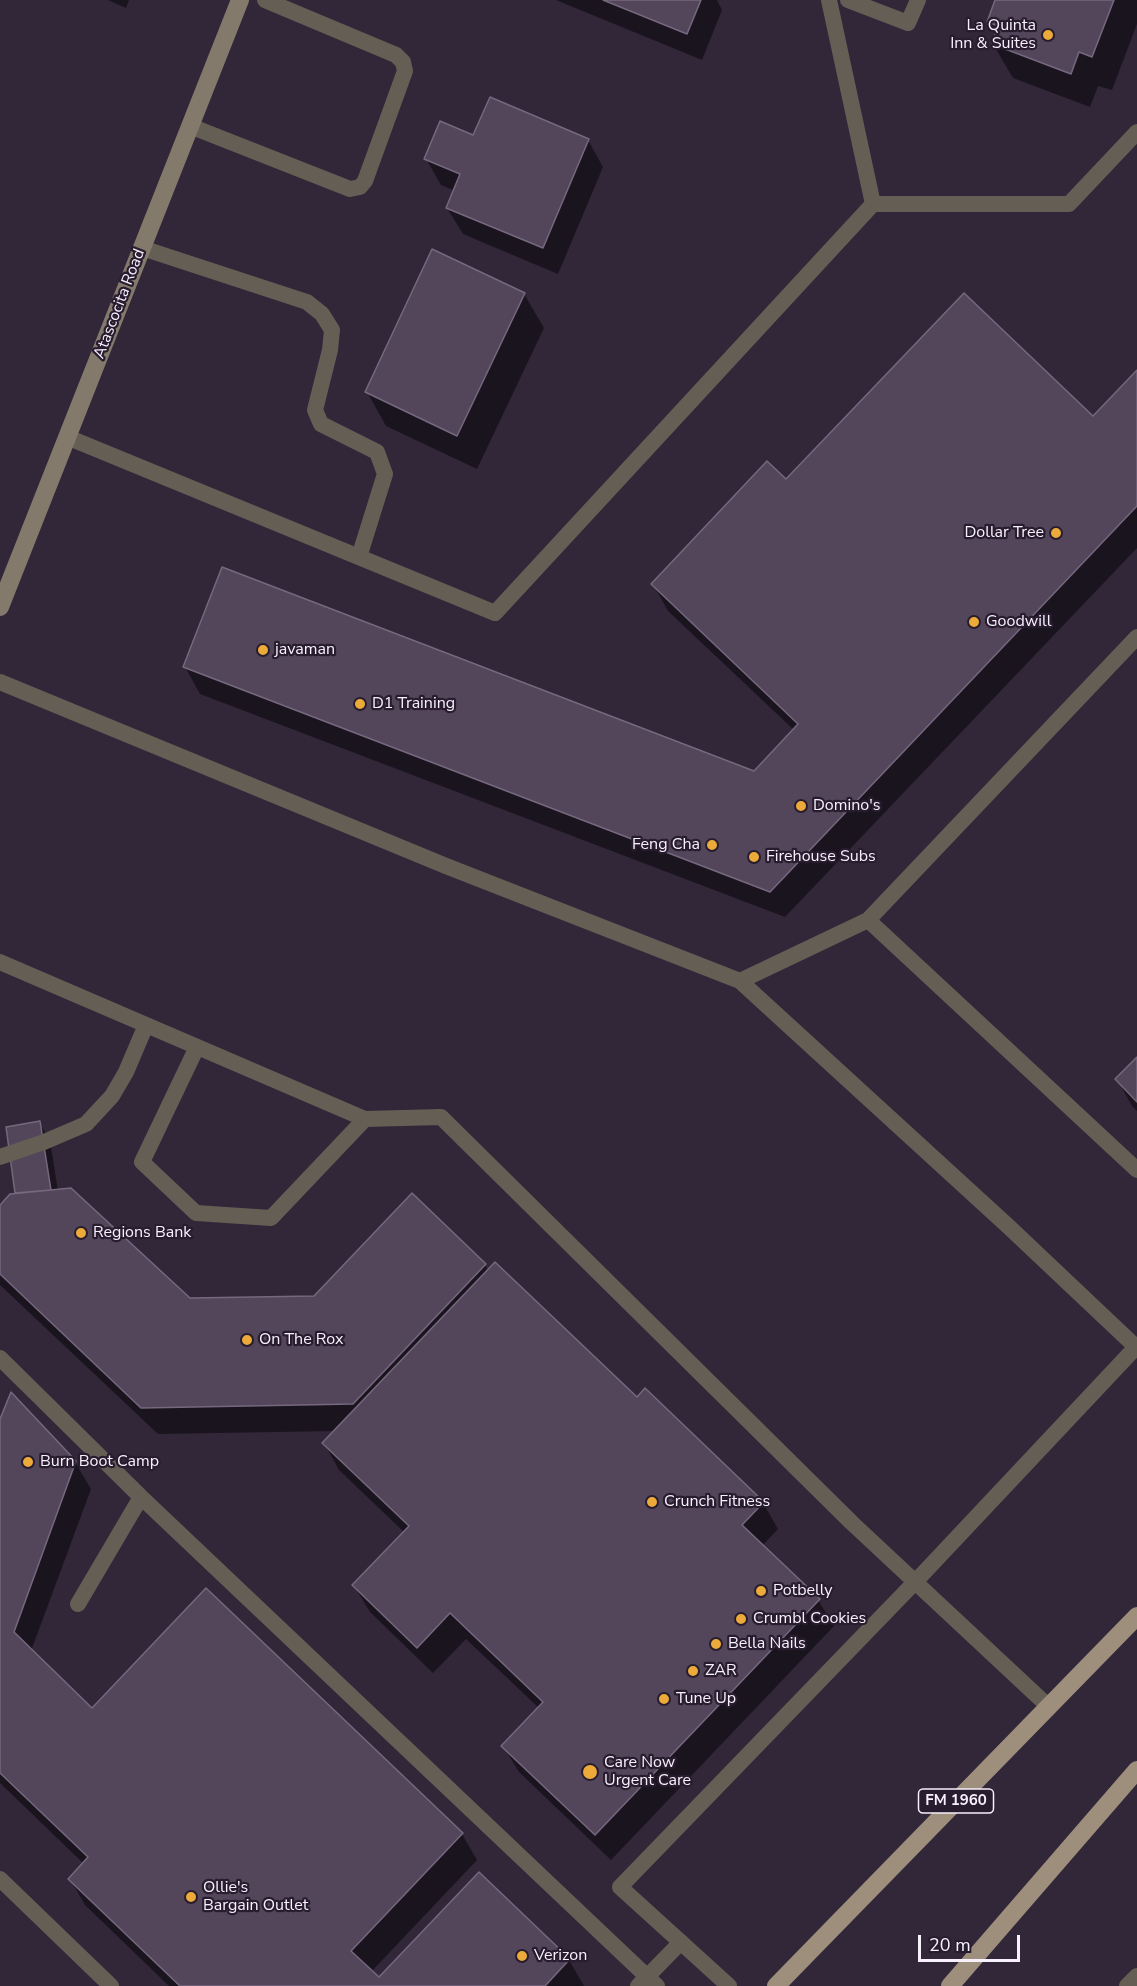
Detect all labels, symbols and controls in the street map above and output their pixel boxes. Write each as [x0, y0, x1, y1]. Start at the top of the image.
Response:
place label: La Quinta Inn & Suites [950, 16, 1036, 54]
marker: La Quinta Inn & Suites [1041, 28, 1055, 42]
street label: Atascocita Road [90, 246, 150, 362]
place label: Dollar Tree [964, 523, 1044, 543]
marker: Dollar Tree [1049, 526, 1063, 540]
place label: Goodwill [986, 612, 1051, 632]
marker: Goodwill [967, 615, 981, 629]
place label: javaman [275, 640, 335, 660]
marker: javaman [256, 643, 270, 657]
place label: D1 Training [372, 694, 455, 714]
marker: D1 Training [353, 697, 367, 711]
place label: Domino's [813, 796, 880, 816]
marker: Domino's [794, 799, 808, 813]
place label: Feng Cha [632, 835, 700, 855]
marker: Feng Cha [705, 838, 719, 852]
place label: Firehouse Subs [766, 847, 876, 867]
marker: Firehouse Subs [747, 850, 761, 864]
place label: Regions Bank [93, 1223, 191, 1243]
marker: Regions Bank [74, 1226, 88, 1240]
place label: On The Rox [259, 1330, 343, 1350]
marker: On The Rox [240, 1333, 254, 1347]
place label: Burn Boot Camp [40, 1452, 159, 1472]
marker: Burn Boot Camp [21, 1455, 35, 1469]
place label: Crunch Fitness [664, 1492, 770, 1512]
marker: Crunch Fitness [645, 1495, 659, 1509]
place label: Potbelly [773, 1581, 833, 1601]
marker: Potbelly [754, 1584, 768, 1598]
place label: Crumbl Cookies [753, 1609, 866, 1629]
marker: Crumbl Cookies [734, 1612, 748, 1626]
place label: Bella Nails [728, 1634, 806, 1654]
marker: Bella Nails [709, 1637, 723, 1651]
place label: ZAR [705, 1661, 737, 1681]
marker: ZAR [686, 1664, 700, 1678]
place label: Tune Up [676, 1689, 736, 1709]
marker: Tune Up [657, 1692, 671, 1706]
place label: Care Now Urgent Care [604, 1753, 691, 1791]
marker: Care Now Urgent Care [581, 1763, 599, 1781]
road number: FM 1960 [918, 1789, 994, 1813]
place label: Ollie's Bargain Outlet [203, 1878, 308, 1916]
marker: Ollie's Bargain Outlet [184, 1890, 198, 1904]
scale bar [921, 1923, 1023, 1961]
text: 20 m [929, 1933, 971, 1957]
place label: Verizon [534, 1946, 587, 1966]
marker: Verizon [515, 1949, 529, 1963]

